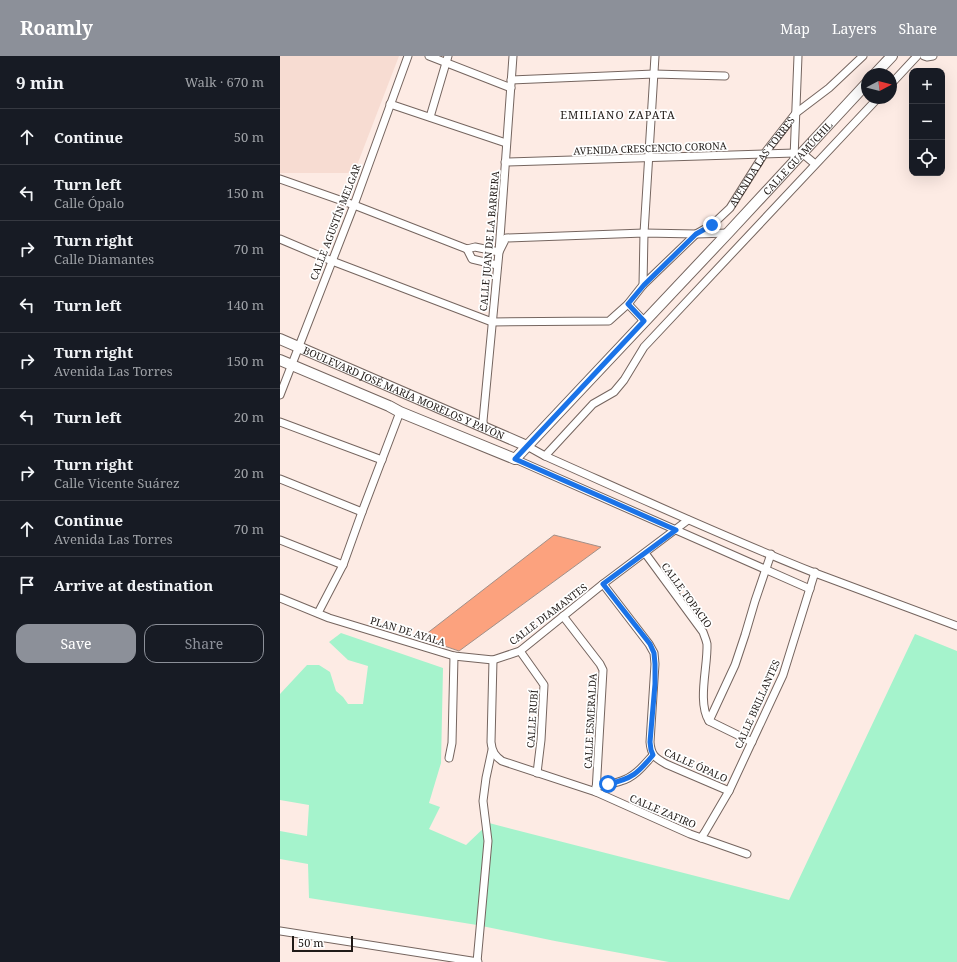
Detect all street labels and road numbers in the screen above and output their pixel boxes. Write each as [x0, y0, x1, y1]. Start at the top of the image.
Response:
street label: AVENIDA LAS TORRES [726, 113, 798, 209]
street label: CALLE GUAMÚCHIL [760, 118, 835, 198]
street label: AVENIDA CRESCENCIO CORONA [573, 138, 728, 158]
street label: CALLE AGUSTÍN MELGAR [306, 161, 364, 282]
street label: CALLE JUAN DE LA BARRERA [476, 169, 502, 312]
street label: BOULEVARD JOSÉ MARÍA MORELOS Y PAVÓN [301, 343, 507, 443]
street label: CALLE TOPACIO [659, 560, 715, 630]
street label: CALLE DIAMANTES [506, 580, 590, 648]
street label: PLAN DE AYALA [369, 613, 448, 649]
street label: CALLE BRILLANTES [731, 657, 783, 751]
street label: CALLE ESMERALDA [581, 672, 600, 769]
street label: CALLE RUBÍ [523, 689, 541, 749]
street label: CALLE ÓPALO [662, 745, 730, 785]
street label: CALLE ZAFIRO [628, 791, 698, 831]

